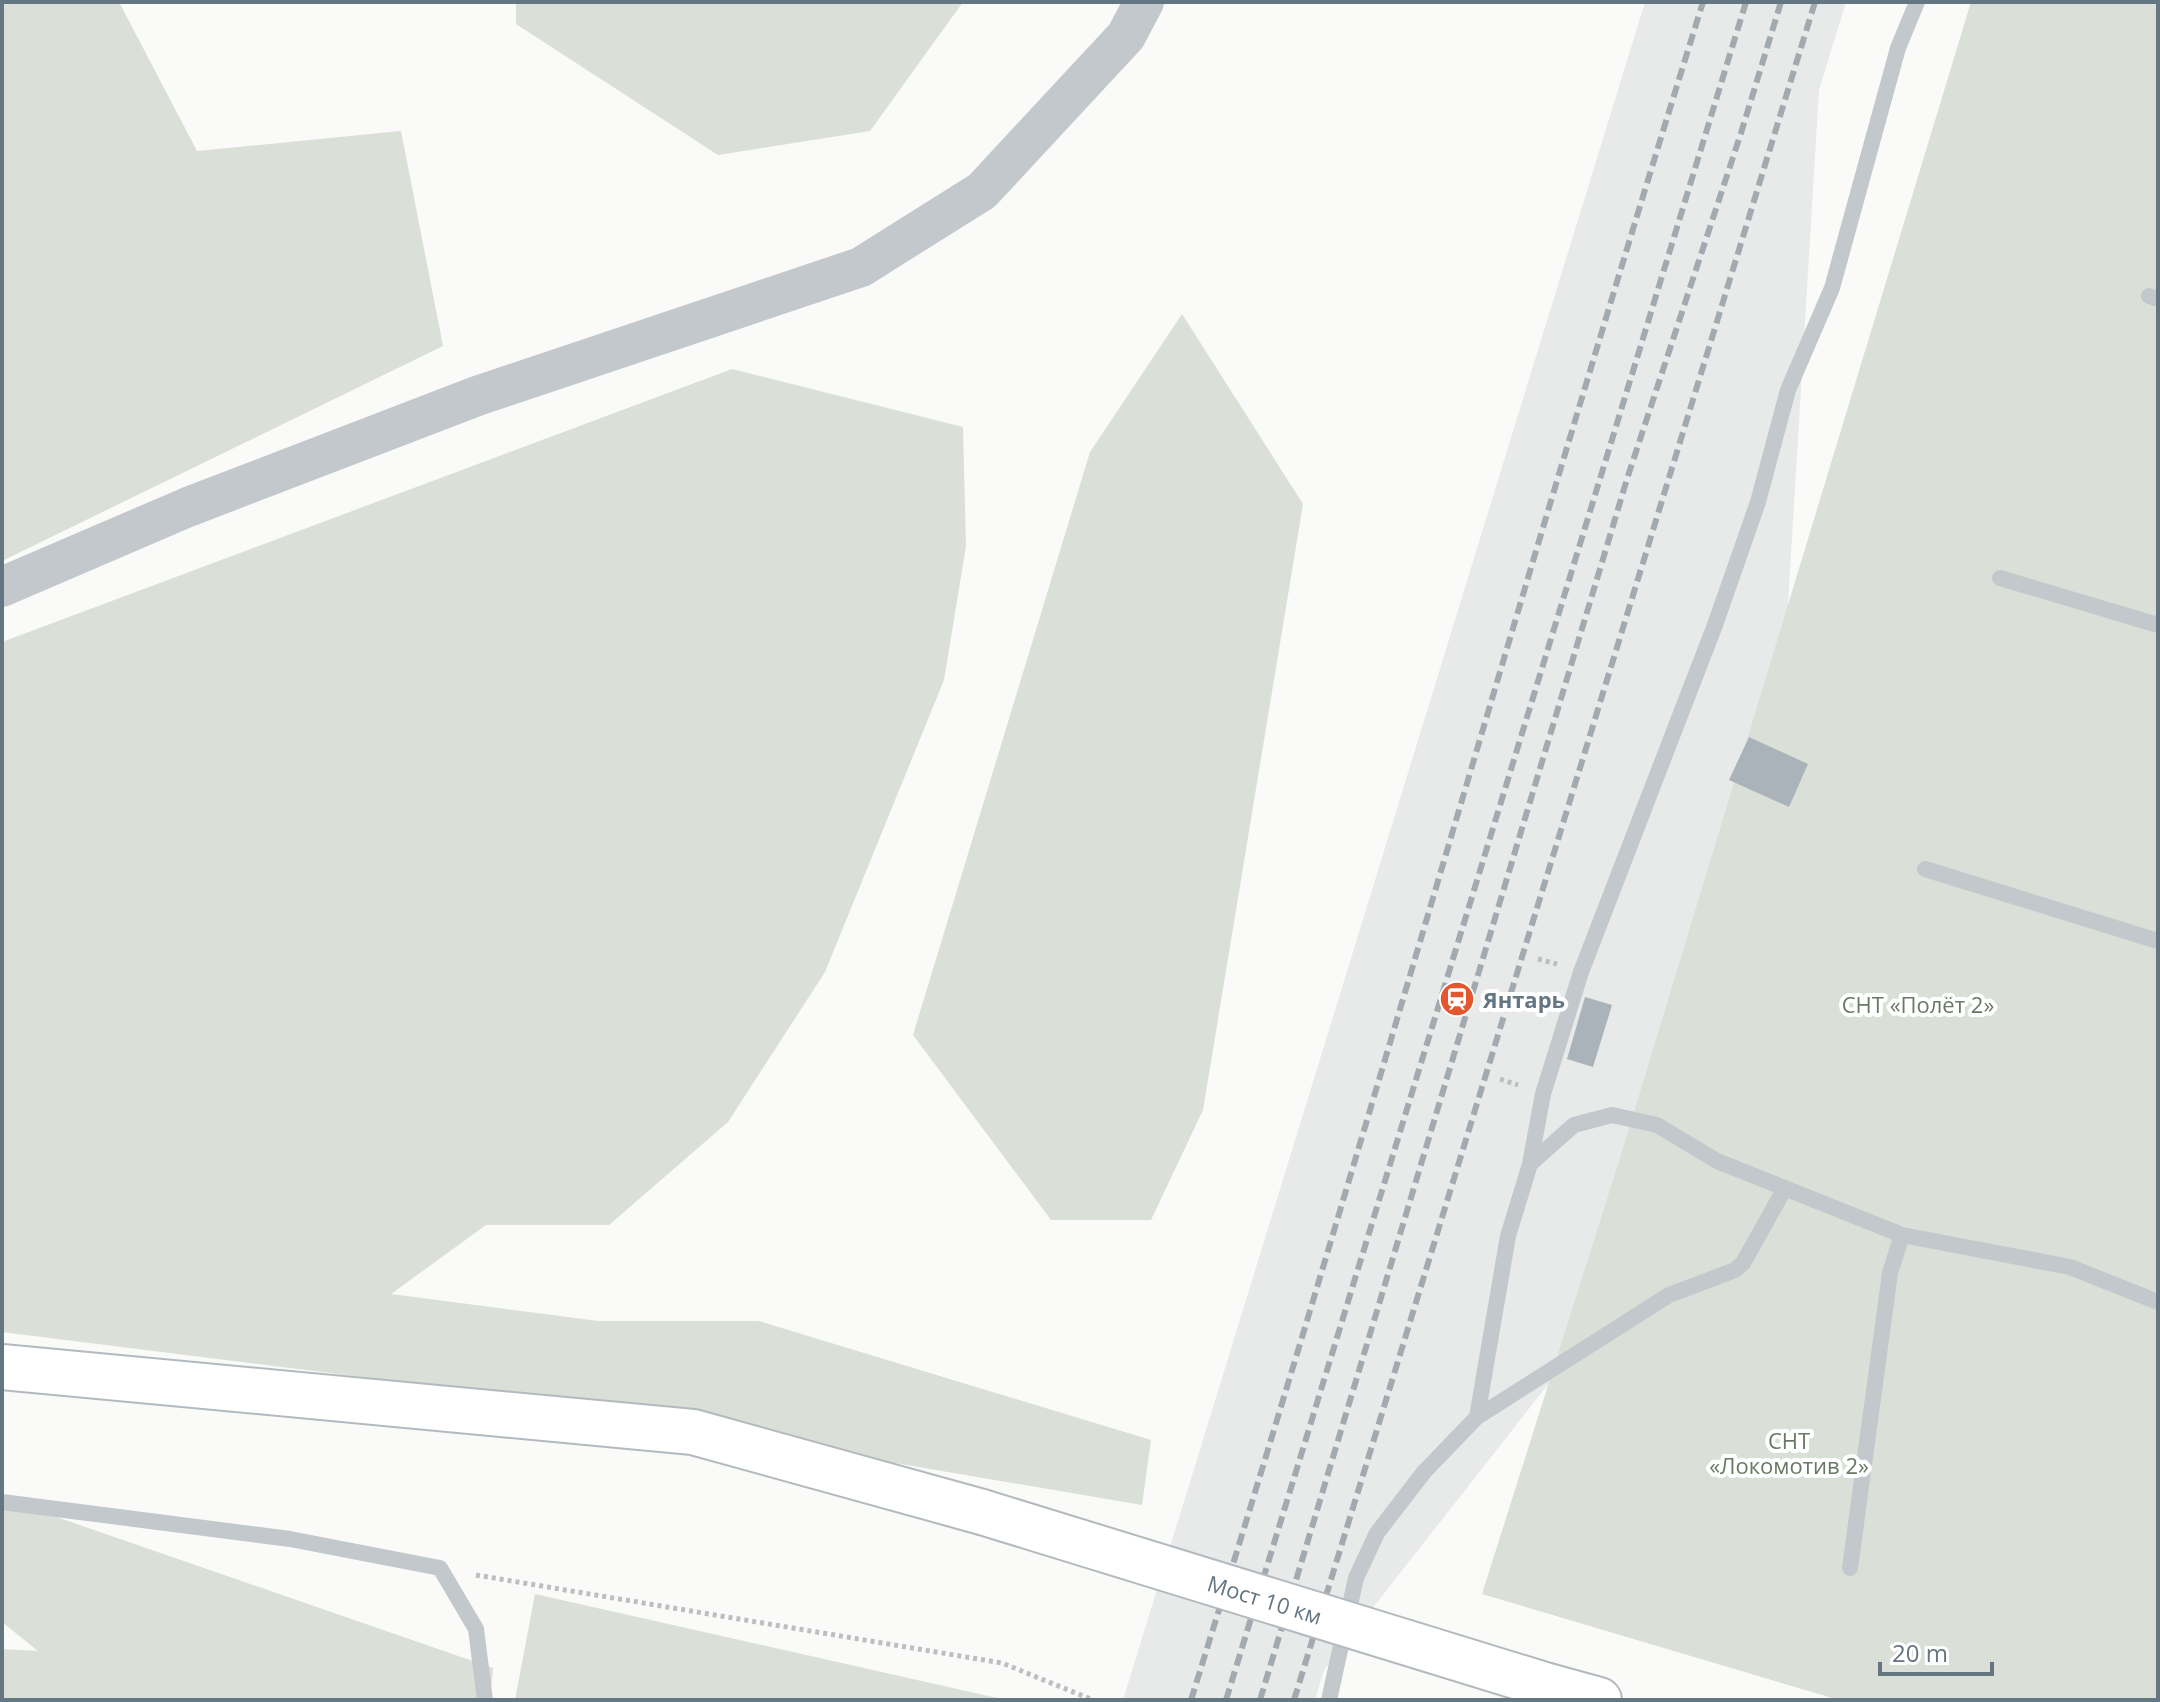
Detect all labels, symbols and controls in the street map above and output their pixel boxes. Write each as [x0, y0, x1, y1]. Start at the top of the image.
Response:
station icon: Янтарь [1438, 980, 1476, 1018]
place label: Янтарь [1482, 984, 1565, 1014]
park label: СНТ «Полёт 2» [1842, 989, 1994, 1019]
park label: СНТ «Локомотив 2» [1709, 1425, 1869, 1480]
street label: Мост 10 км [1204, 1567, 1326, 1631]
scale bar [1880, 1626, 1992, 1676]
text: 20 m [1892, 1636, 1948, 1669]

